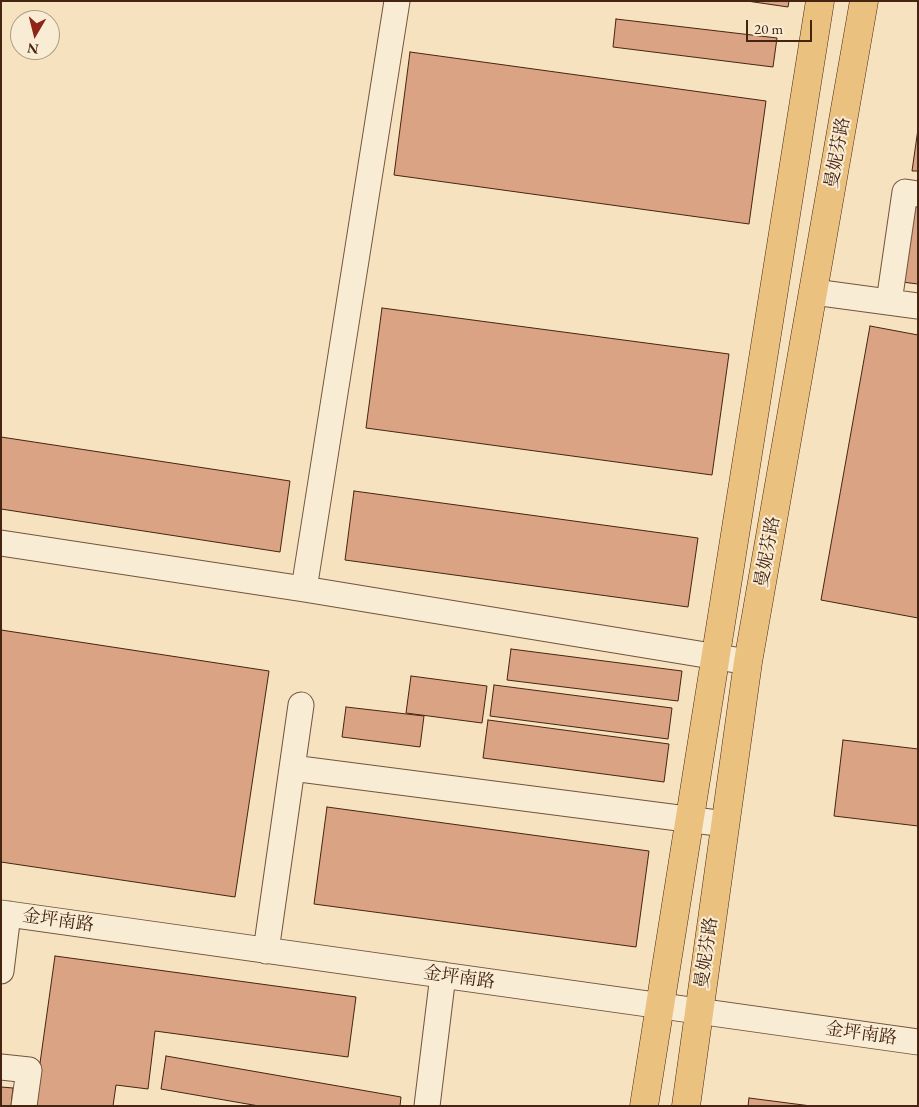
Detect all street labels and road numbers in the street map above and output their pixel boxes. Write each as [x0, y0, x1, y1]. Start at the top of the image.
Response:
street label: 曼妮芬路 [821, 116, 855, 190]
street label: 曼妮芬路 [751, 515, 785, 589]
street label: 金坪南路 [21, 905, 95, 937]
street label: 曼妮芬路 [691, 916, 723, 990]
street label: 金坪南路 [422, 962, 496, 994]
street label: 金坪南路 [824, 1018, 898, 1050]

